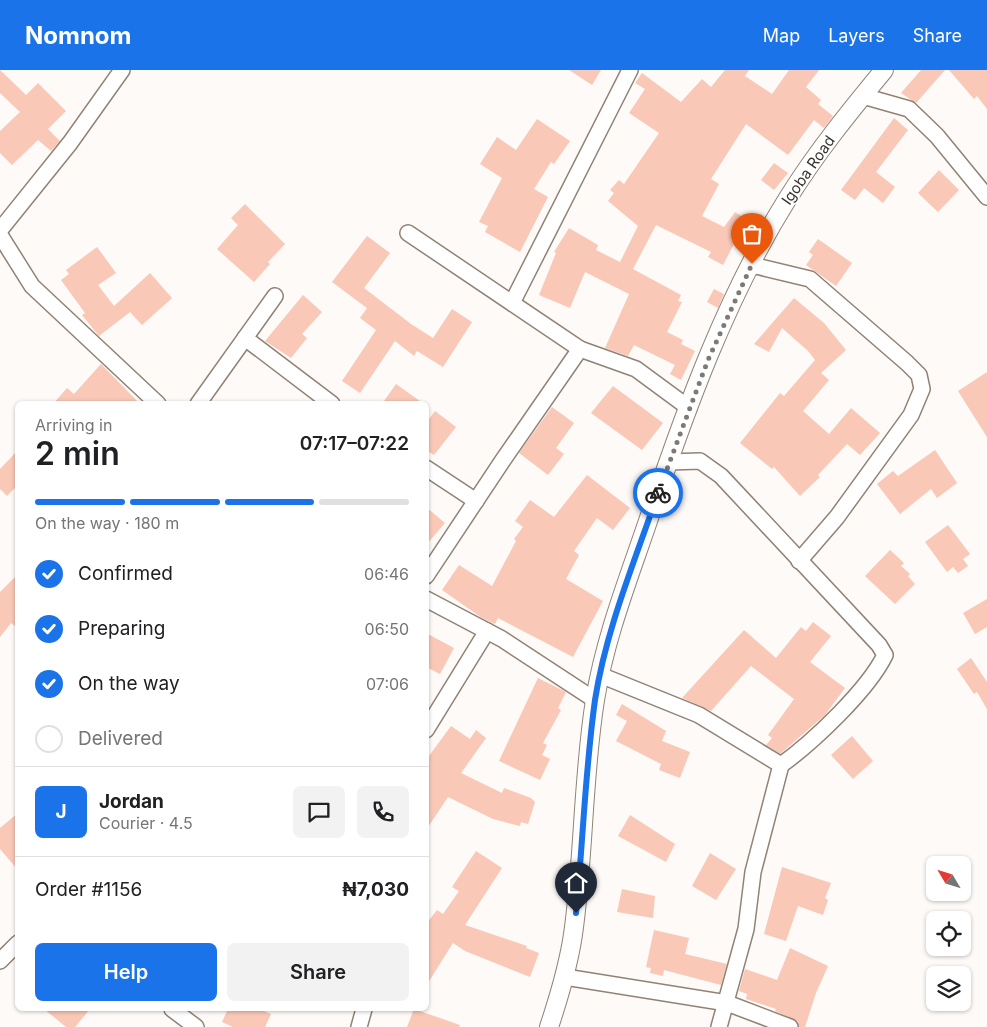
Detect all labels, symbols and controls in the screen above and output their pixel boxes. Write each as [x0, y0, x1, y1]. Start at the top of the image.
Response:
text: Nomnom [25, 21, 131, 50]
text: Map [763, 25, 800, 46]
text: Layers [828, 25, 885, 46]
text: Share [913, 25, 962, 46]
street label: Igoba Road [777, 132, 839, 208]
pin [731, 213, 773, 264]
icon: bag [738, 220, 766, 248]
text: Arriving in [35, 415, 112, 435]
text: 07:17–07:22 [300, 432, 409, 455]
text: 2 min [35, 434, 120, 473]
courier [633, 468, 683, 518]
icon: bike [644, 479, 672, 507]
text: On the way · 180 m [35, 513, 179, 533]
icon: check [35, 560, 63, 588]
text: Confirmed [78, 562, 173, 585]
text: 06:46 [364, 564, 409, 584]
icon: check [35, 615, 63, 643]
text: Preparing [78, 617, 165, 640]
text: 06:50 [365, 619, 409, 639]
icon: check [35, 670, 63, 698]
text: On the way [78, 672, 180, 695]
text: 07:06 [366, 674, 409, 694]
text: Delivered [78, 727, 163, 750]
button: chat [293, 786, 345, 838]
button: phone [357, 786, 409, 838]
text: Jordan [99, 790, 164, 813]
text: J [55, 800, 67, 823]
text: Courier · 4.5 [99, 813, 193, 833]
north arrow [926, 856, 971, 901]
map controls [926, 856, 971, 1011]
pin [555, 862, 597, 913]
icon: home [562, 869, 590, 897]
text: Order #1156 [35, 878, 142, 901]
text: ₦7,030 [342, 878, 409, 901]
button: locate [926, 911, 971, 956]
button: Help [35, 943, 217, 1001]
button: Share [227, 943, 409, 1001]
button: layers [926, 966, 971, 1011]

